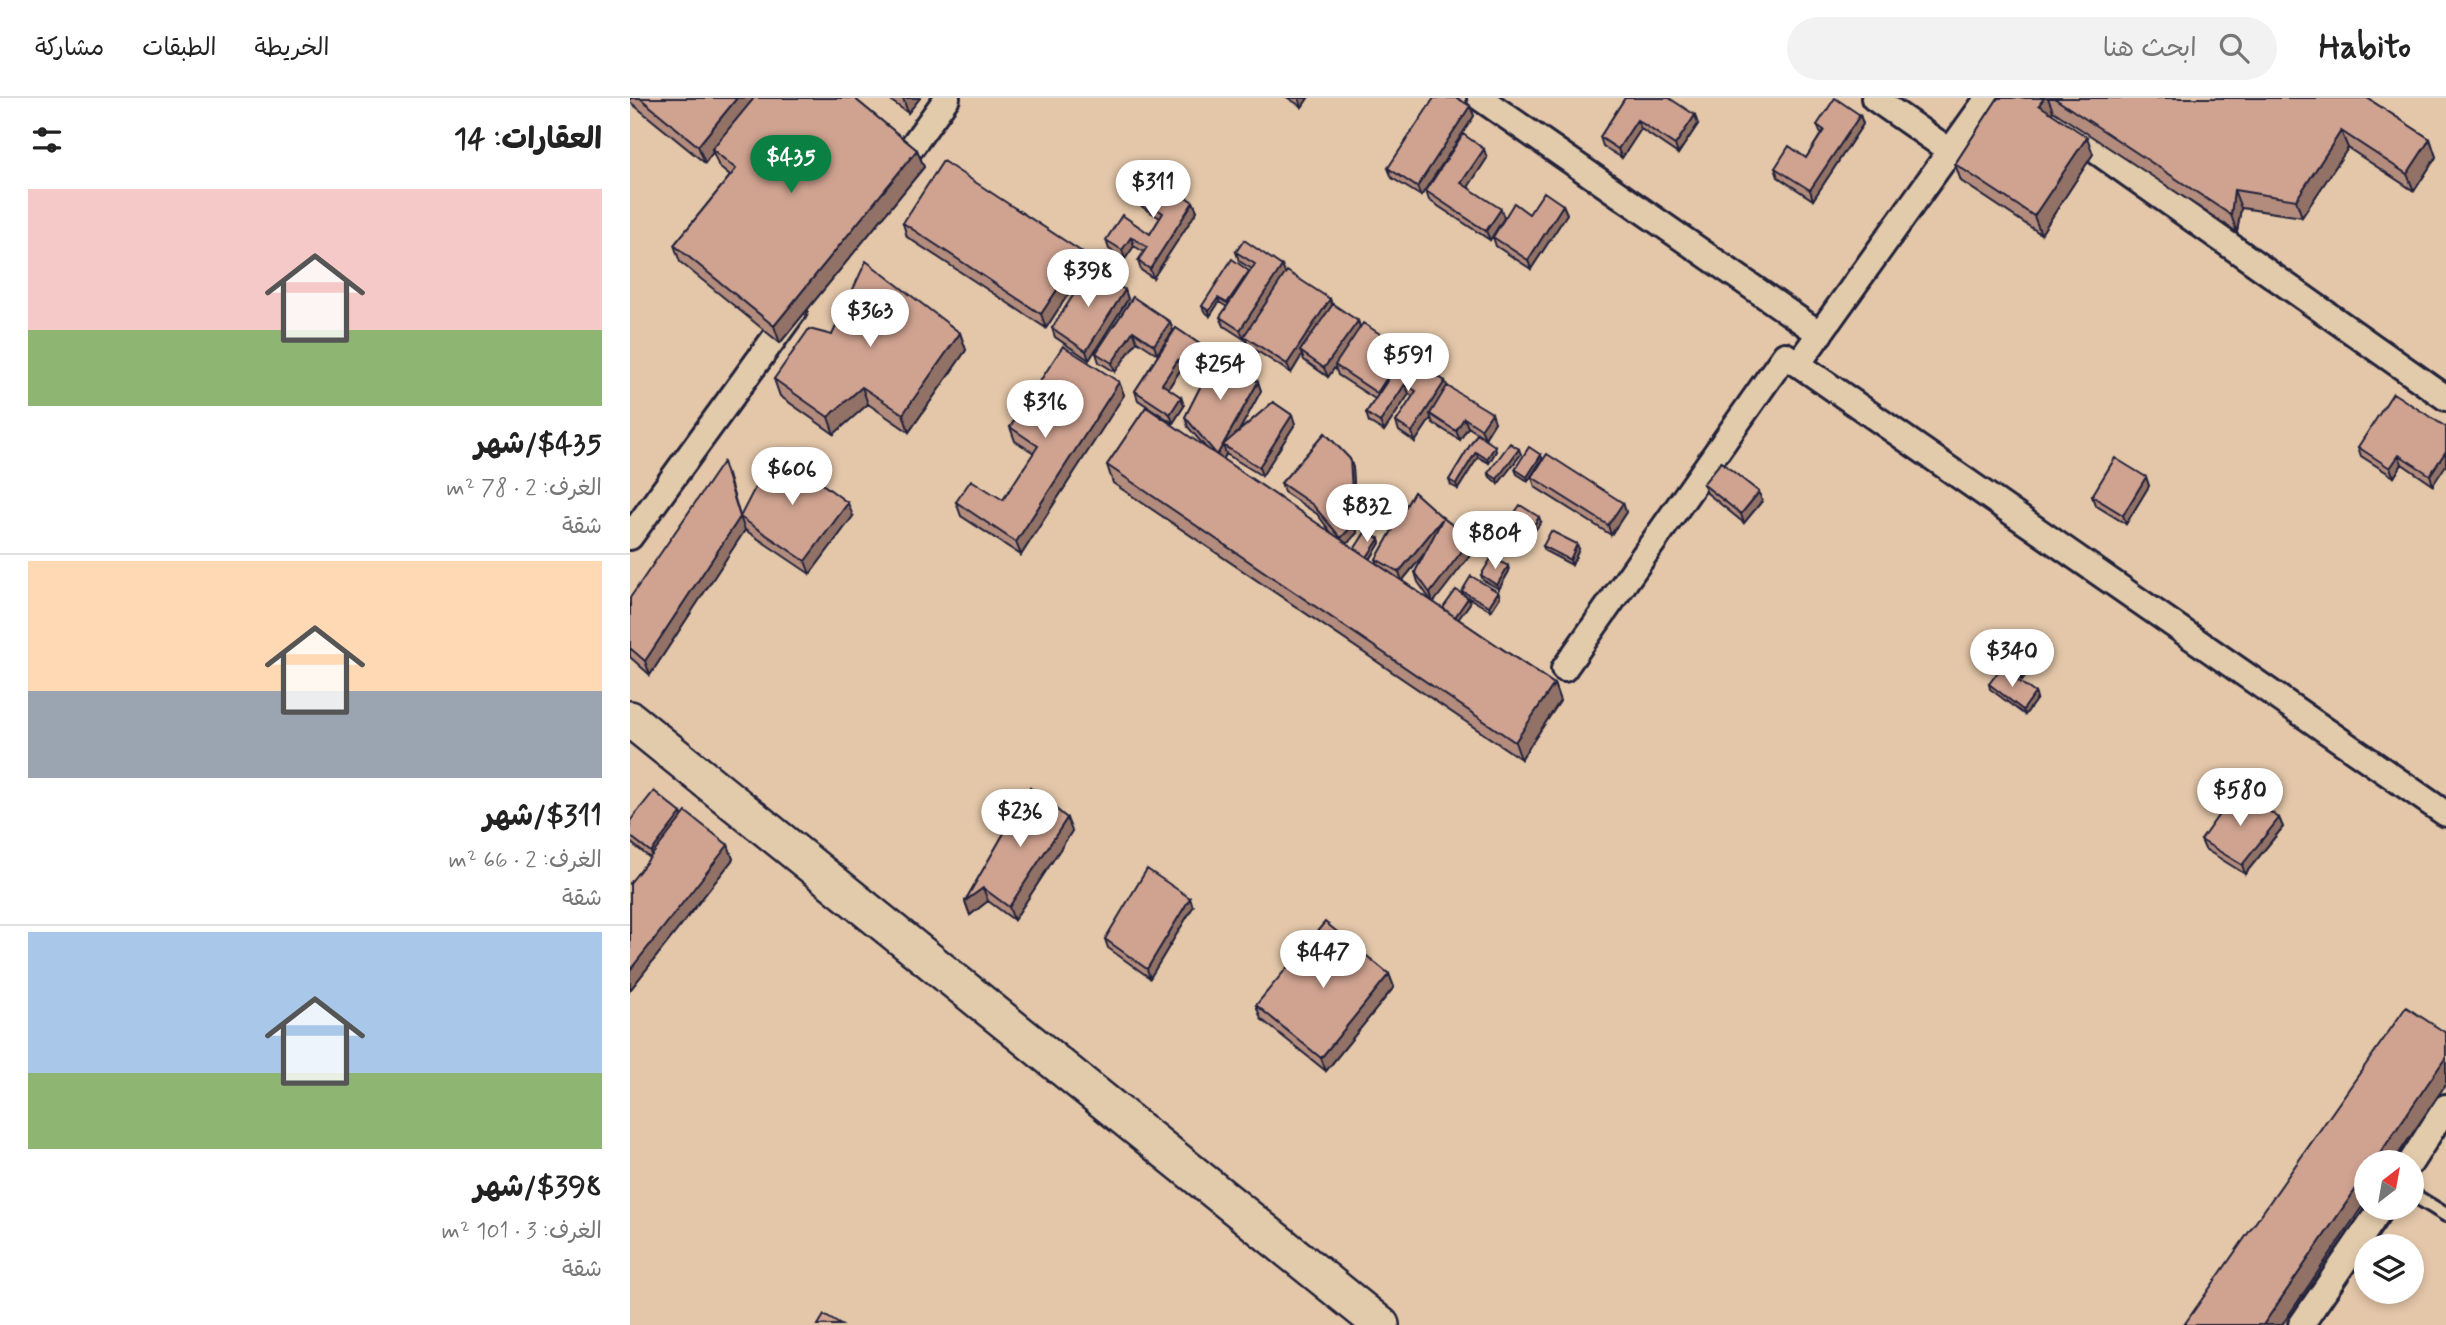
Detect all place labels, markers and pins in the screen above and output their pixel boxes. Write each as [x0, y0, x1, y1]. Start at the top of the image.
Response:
pin: $435 [750, 136, 832, 195]
pin: $311 [1112, 160, 1194, 220]
pin: $398 [1047, 250, 1129, 309]
pin: $363 [829, 289, 911, 349]
pin: $591 [1367, 334, 1449, 393]
pin: $254 [1179, 342, 1261, 402]
pin: $316 [1004, 380, 1086, 440]
pin: $606 [751, 448, 833, 507]
pin: $832 [1326, 484, 1408, 544]
pin: $804 [1454, 512, 1536, 571]
pin: $340 [1971, 630, 2053, 689]
pin: $580 [2199, 768, 2281, 828]
pin: $236 [979, 790, 1061, 849]
pin: $447 [1282, 930, 1364, 990]

